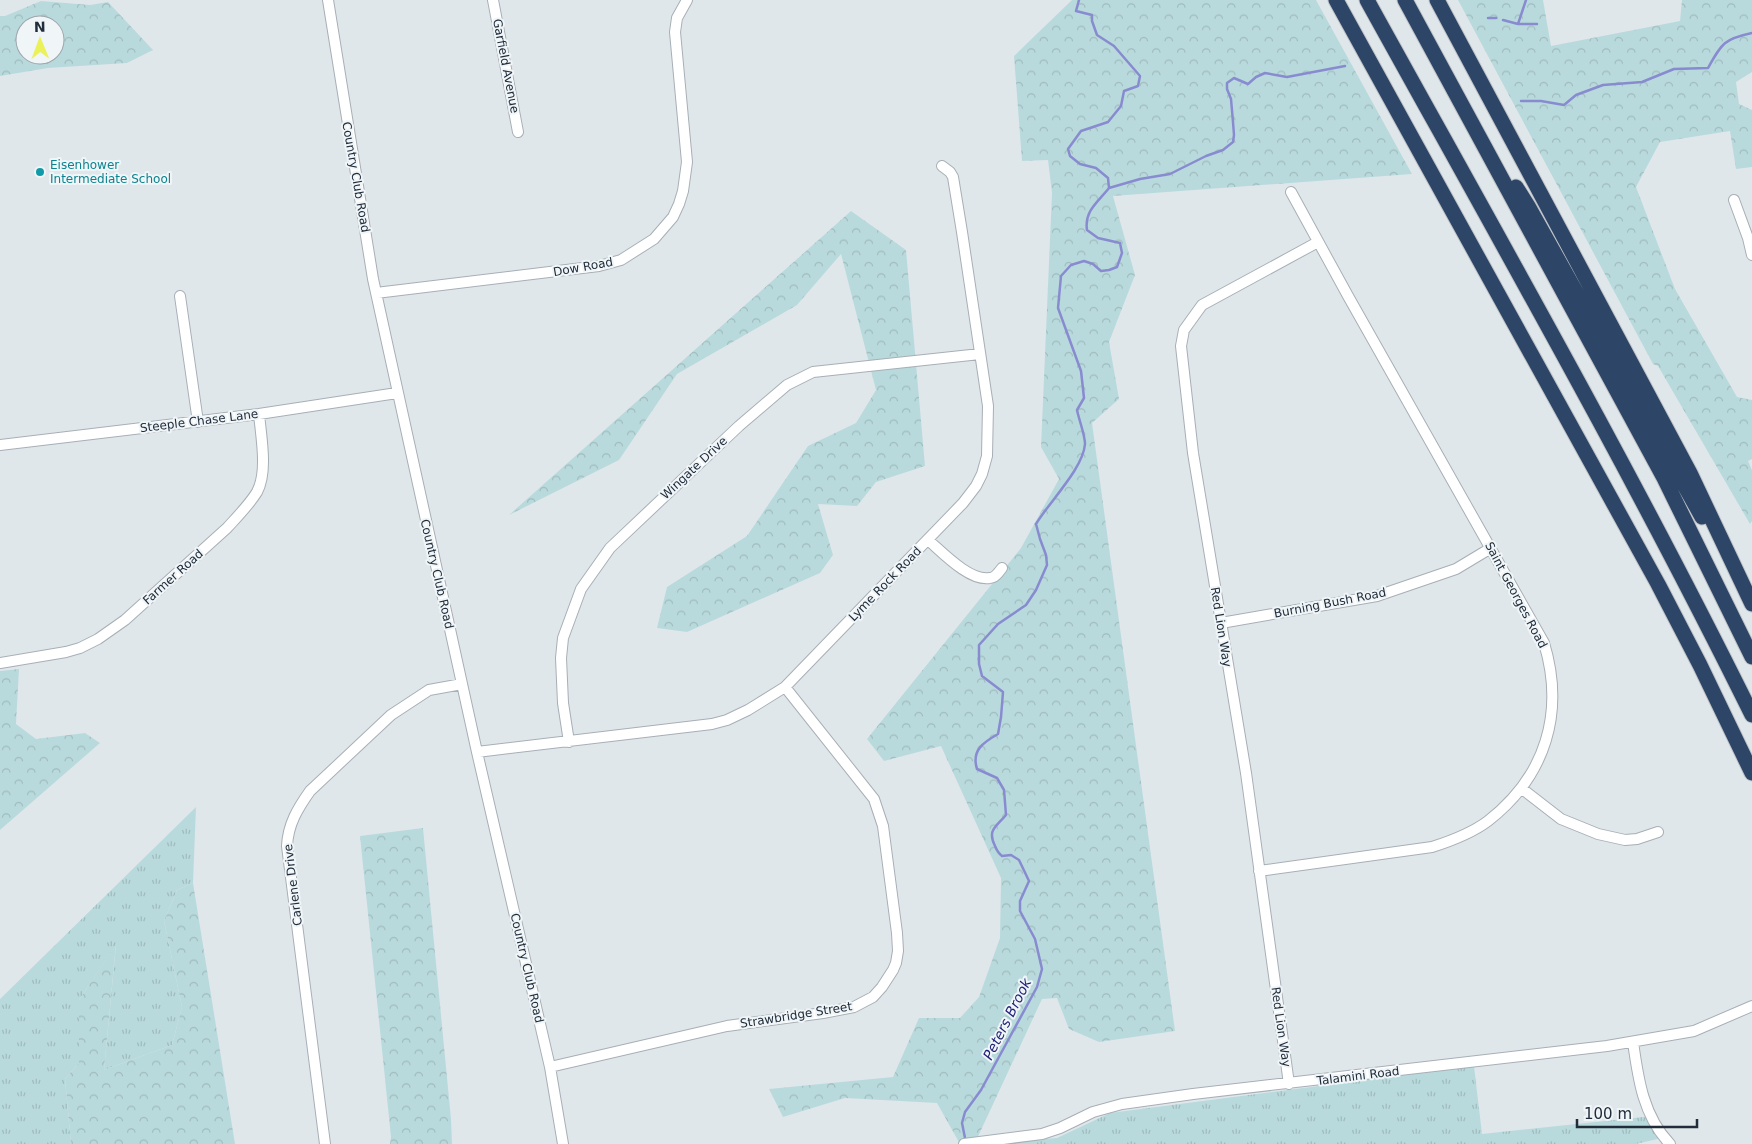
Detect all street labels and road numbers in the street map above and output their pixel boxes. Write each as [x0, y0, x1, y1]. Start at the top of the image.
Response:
street label: Garfield Avenue [490, 18, 522, 114]
street label: Country Club Road [339, 120, 373, 234]
street label: Dow Road [552, 255, 614, 279]
street label: Steeple Chase Lane [139, 407, 259, 435]
street label: Wingate Drive [658, 434, 730, 502]
street label: Country Club Road [418, 518, 456, 630]
street label: Saint Georges Road [1482, 539, 1550, 651]
street label: Lyme Rock Road [846, 544, 924, 624]
street label: Farmer Road [140, 546, 206, 608]
street label: Burning Bush Road [1273, 585, 1387, 621]
street label: Red Lion Way [1208, 586, 1234, 668]
street label: Carlene Drive [281, 843, 305, 927]
street label: Country Club Road [508, 912, 546, 1024]
street label: Red Lion Way [1268, 986, 1294, 1068]
street label: Strawbridge Street [739, 999, 853, 1031]
street label: Talamini Road [1315, 1064, 1400, 1088]

